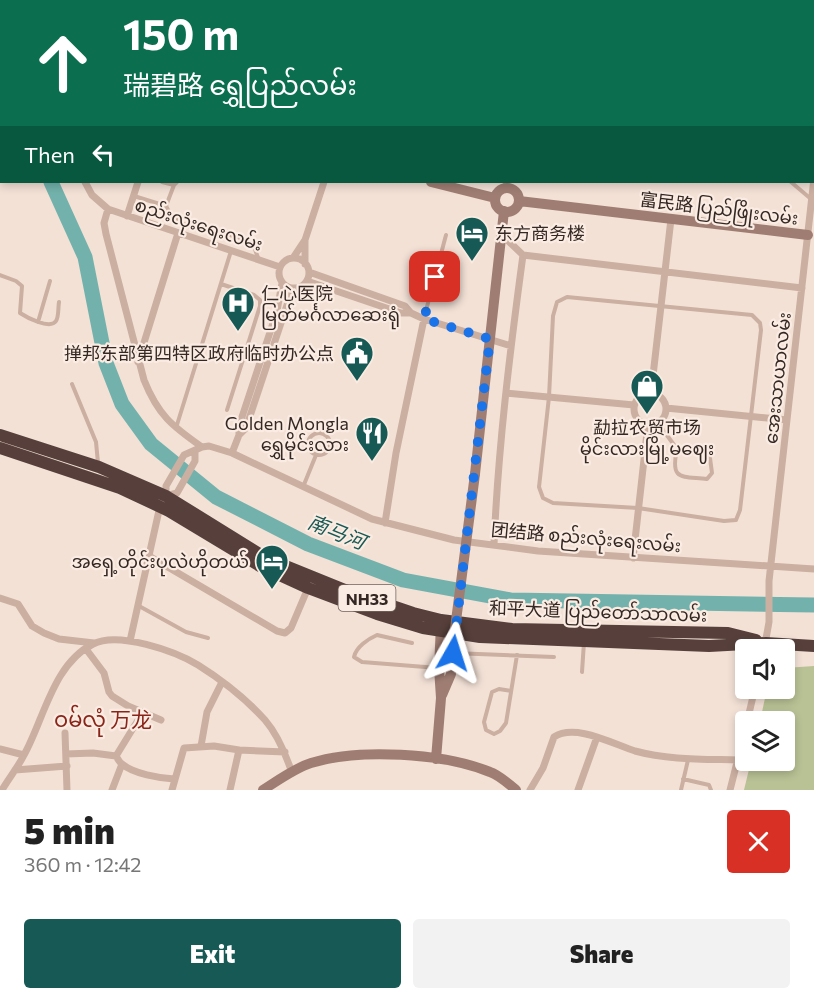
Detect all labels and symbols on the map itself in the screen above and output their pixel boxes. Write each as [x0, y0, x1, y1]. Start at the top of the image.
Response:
street label: 富民路 ပြည်ဖြိုးလမ်း [638, 185, 800, 234]
street label: စည်းလုံးရေးလမ်း [131, 192, 266, 260]
hotel icon: 东方商务楼 [454, 215, 490, 262]
place label: 东方商务楼 [495, 222, 585, 244]
pin [409, 251, 460, 302]
place label: 仁心医院 မြတ်မင်္ဂလာဆေးရုံ [261, 282, 400, 330]
hospital icon: 仁心医院 မြတ်မင်္ဂလာဆေးရုံ [220, 285, 256, 332]
street label: အေးသာယာလမ်း [758, 311, 795, 445]
public building icon: 掸邦东部第四特区政府临时办公点 [339, 335, 375, 382]
place label: 掸邦东部第四特区政府临时办公点 [64, 342, 334, 364]
shop icon: 勐拉农贸市场 မိုင်းလားမြို့မဈေး [629, 368, 665, 415]
place label: Golden Mongla ရွှေမိုင်းလား [225, 412, 349, 460]
restaurant icon: Golden Mongla ရွှေမိုင်းလား [354, 415, 390, 462]
place label: 勐拉农贸市场 မိုင်းလားမြို့မဈေး [580, 416, 714, 464]
water label: 南马河 [305, 509, 373, 555]
street label: 团结路 စည်းလုံးရေးလမ်း [490, 517, 682, 561]
hotel icon: အရှေ့တိုင်းပုလဲဟိုတယ် [254, 543, 290, 590]
place label: အရှေ့တိုင်းပုလဲဟိုတယ် [71, 548, 249, 577]
road number: NH33 [338, 585, 395, 611]
street label: 和平大道 ပြည်တော်သာလမ်း [488, 595, 708, 631]
position arrow [421, 621, 485, 685]
district label: ဝမ်လုံ 万龙 [54, 704, 152, 737]

